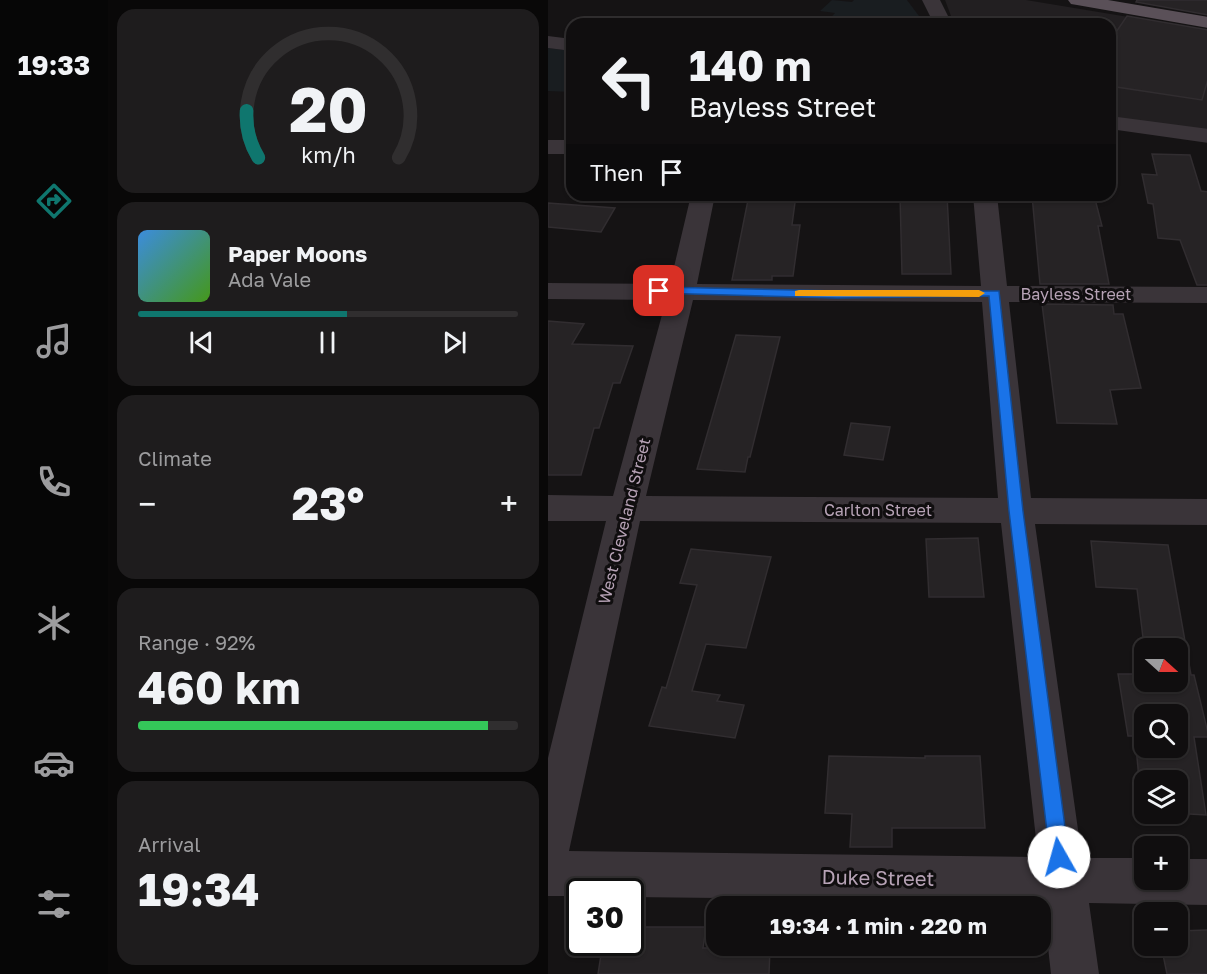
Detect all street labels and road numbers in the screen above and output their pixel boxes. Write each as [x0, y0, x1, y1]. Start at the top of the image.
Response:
street label: Bayless Street [1021, 284, 1131, 304]
street label: West Cleveland Street [594, 436, 654, 606]
street label: Carlton Street [824, 500, 932, 520]
street label: Duke Street [821, 864, 935, 890]

